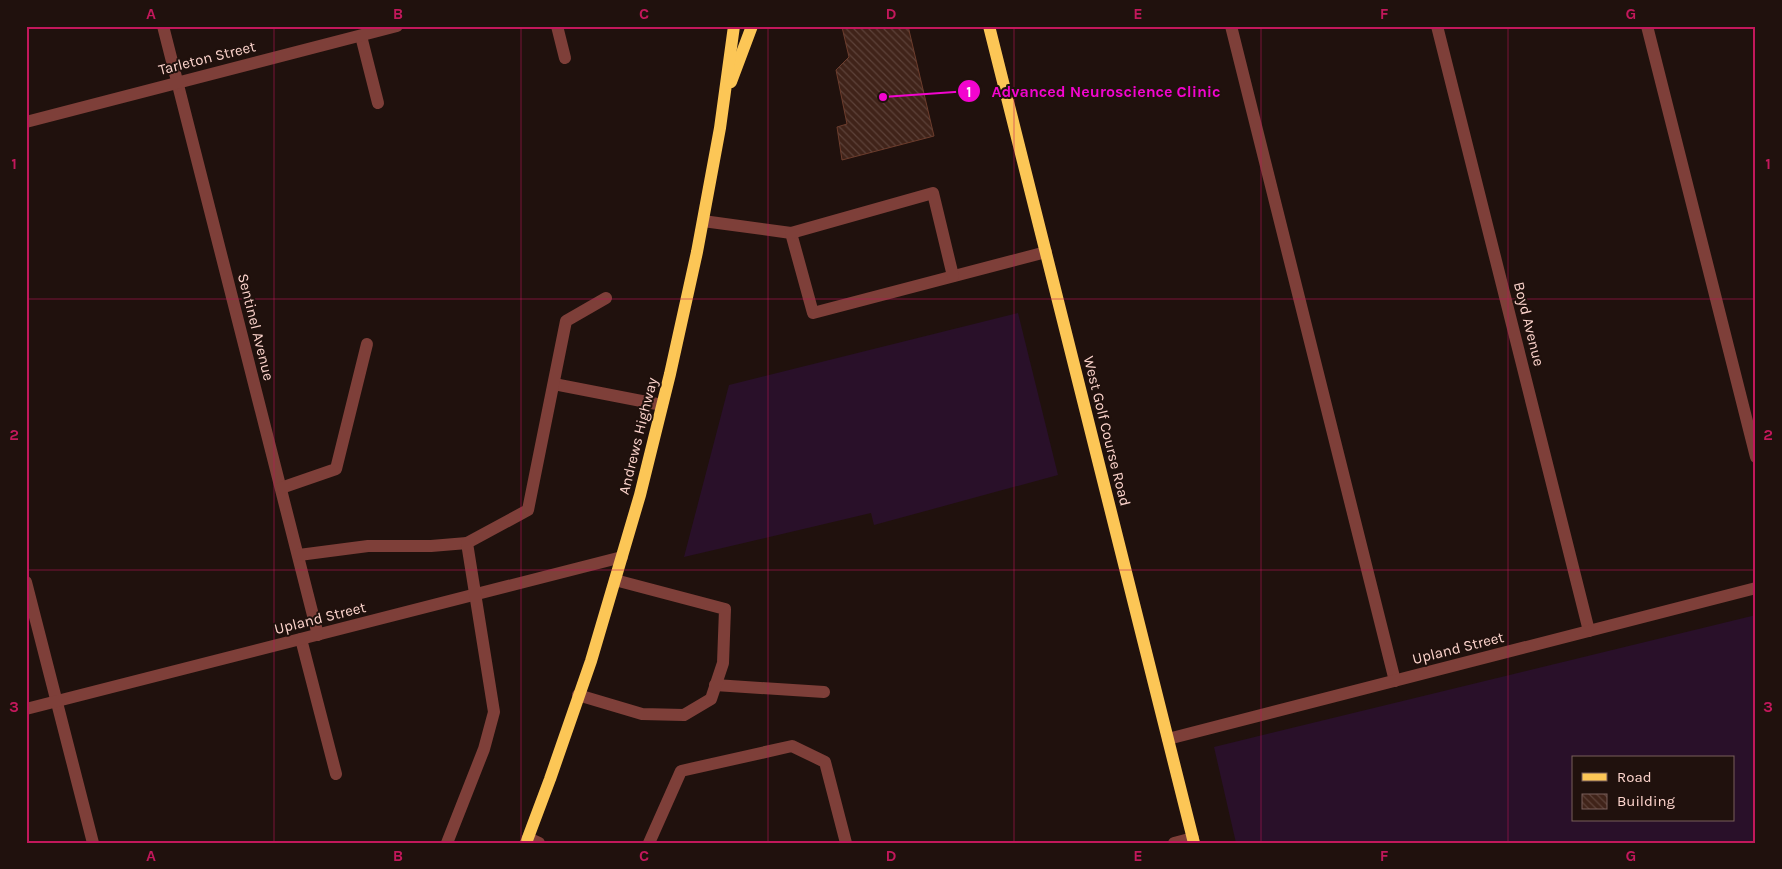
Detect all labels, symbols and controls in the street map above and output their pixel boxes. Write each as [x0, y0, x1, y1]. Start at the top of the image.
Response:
text: A [146, 4, 156, 23]
text: B [393, 4, 403, 23]
text: C [639, 4, 649, 23]
text: D [886, 4, 897, 23]
text: E [1133, 4, 1143, 23]
text: F [1380, 4, 1389, 23]
text: G [1626, 4, 1636, 23]
street label: Tarleton Street [157, 37, 258, 79]
callout: Advanced Neuroscience Clinic [956, 76, 1230, 107]
text: Advanced Neuroscience Clinic [991, 82, 1221, 101]
text: 1 [966, 83, 972, 101]
text: 1 [11, 154, 17, 173]
text: 1 [1765, 154, 1771, 173]
street label: Sentinel Avenue [234, 272, 278, 382]
street label: Boyd Avenue [1510, 280, 1548, 368]
street label: West Golf Course Road [1080, 354, 1134, 508]
street label: Andrews Highway [615, 376, 661, 496]
text: 2 [9, 425, 19, 444]
text: 2 [1763, 425, 1773, 444]
street label: Upland Street [272, 598, 368, 638]
street label: Upland Street [1410, 628, 1506, 668]
text: 3 [9, 697, 19, 716]
text: 3 [1763, 697, 1773, 716]
legend [1572, 756, 1734, 822]
text: Road [1617, 768, 1652, 786]
text: Building [1617, 792, 1675, 810]
text: A [146, 846, 156, 865]
text: B [393, 846, 403, 865]
text: C [639, 846, 649, 865]
text: D [886, 846, 897, 865]
text: E [1133, 846, 1143, 865]
text: F [1380, 846, 1389, 865]
text: G [1626, 846, 1636, 865]

